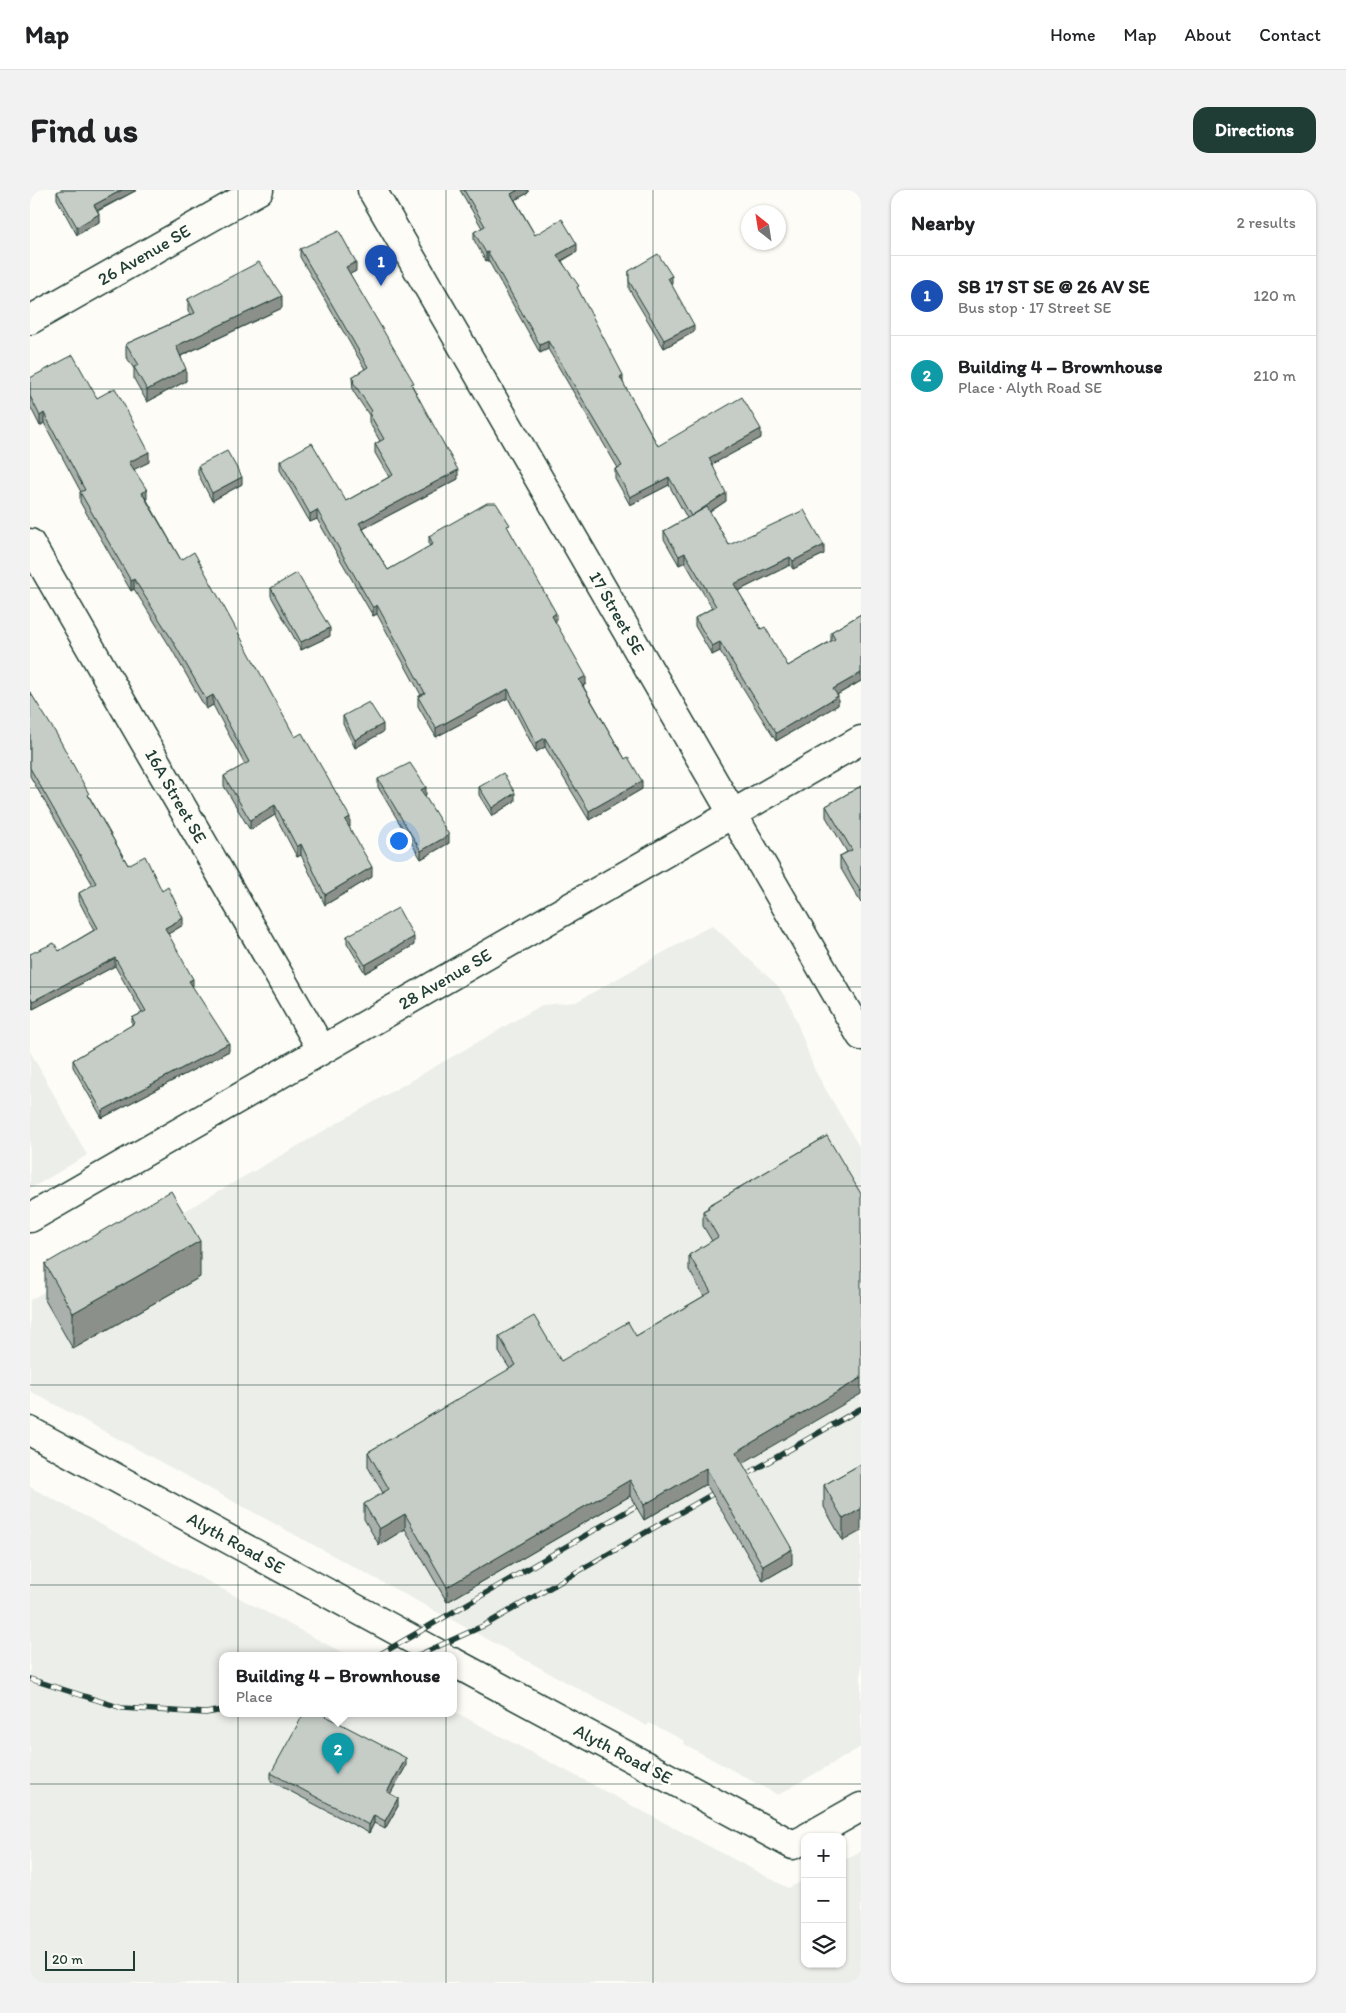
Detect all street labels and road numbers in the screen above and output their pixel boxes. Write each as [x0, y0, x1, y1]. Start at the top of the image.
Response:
street label: 26 Avenue SE [94, 220, 194, 290]
street label: 17 Street SE [584, 567, 650, 659]
street label: 16A Street SE [140, 745, 212, 847]
street label: 28 Avenue SE [395, 944, 495, 1014]
street label: Alyth Road SE [183, 1507, 289, 1579]
street label: Alyth Road SE [570, 1719, 676, 1789]

